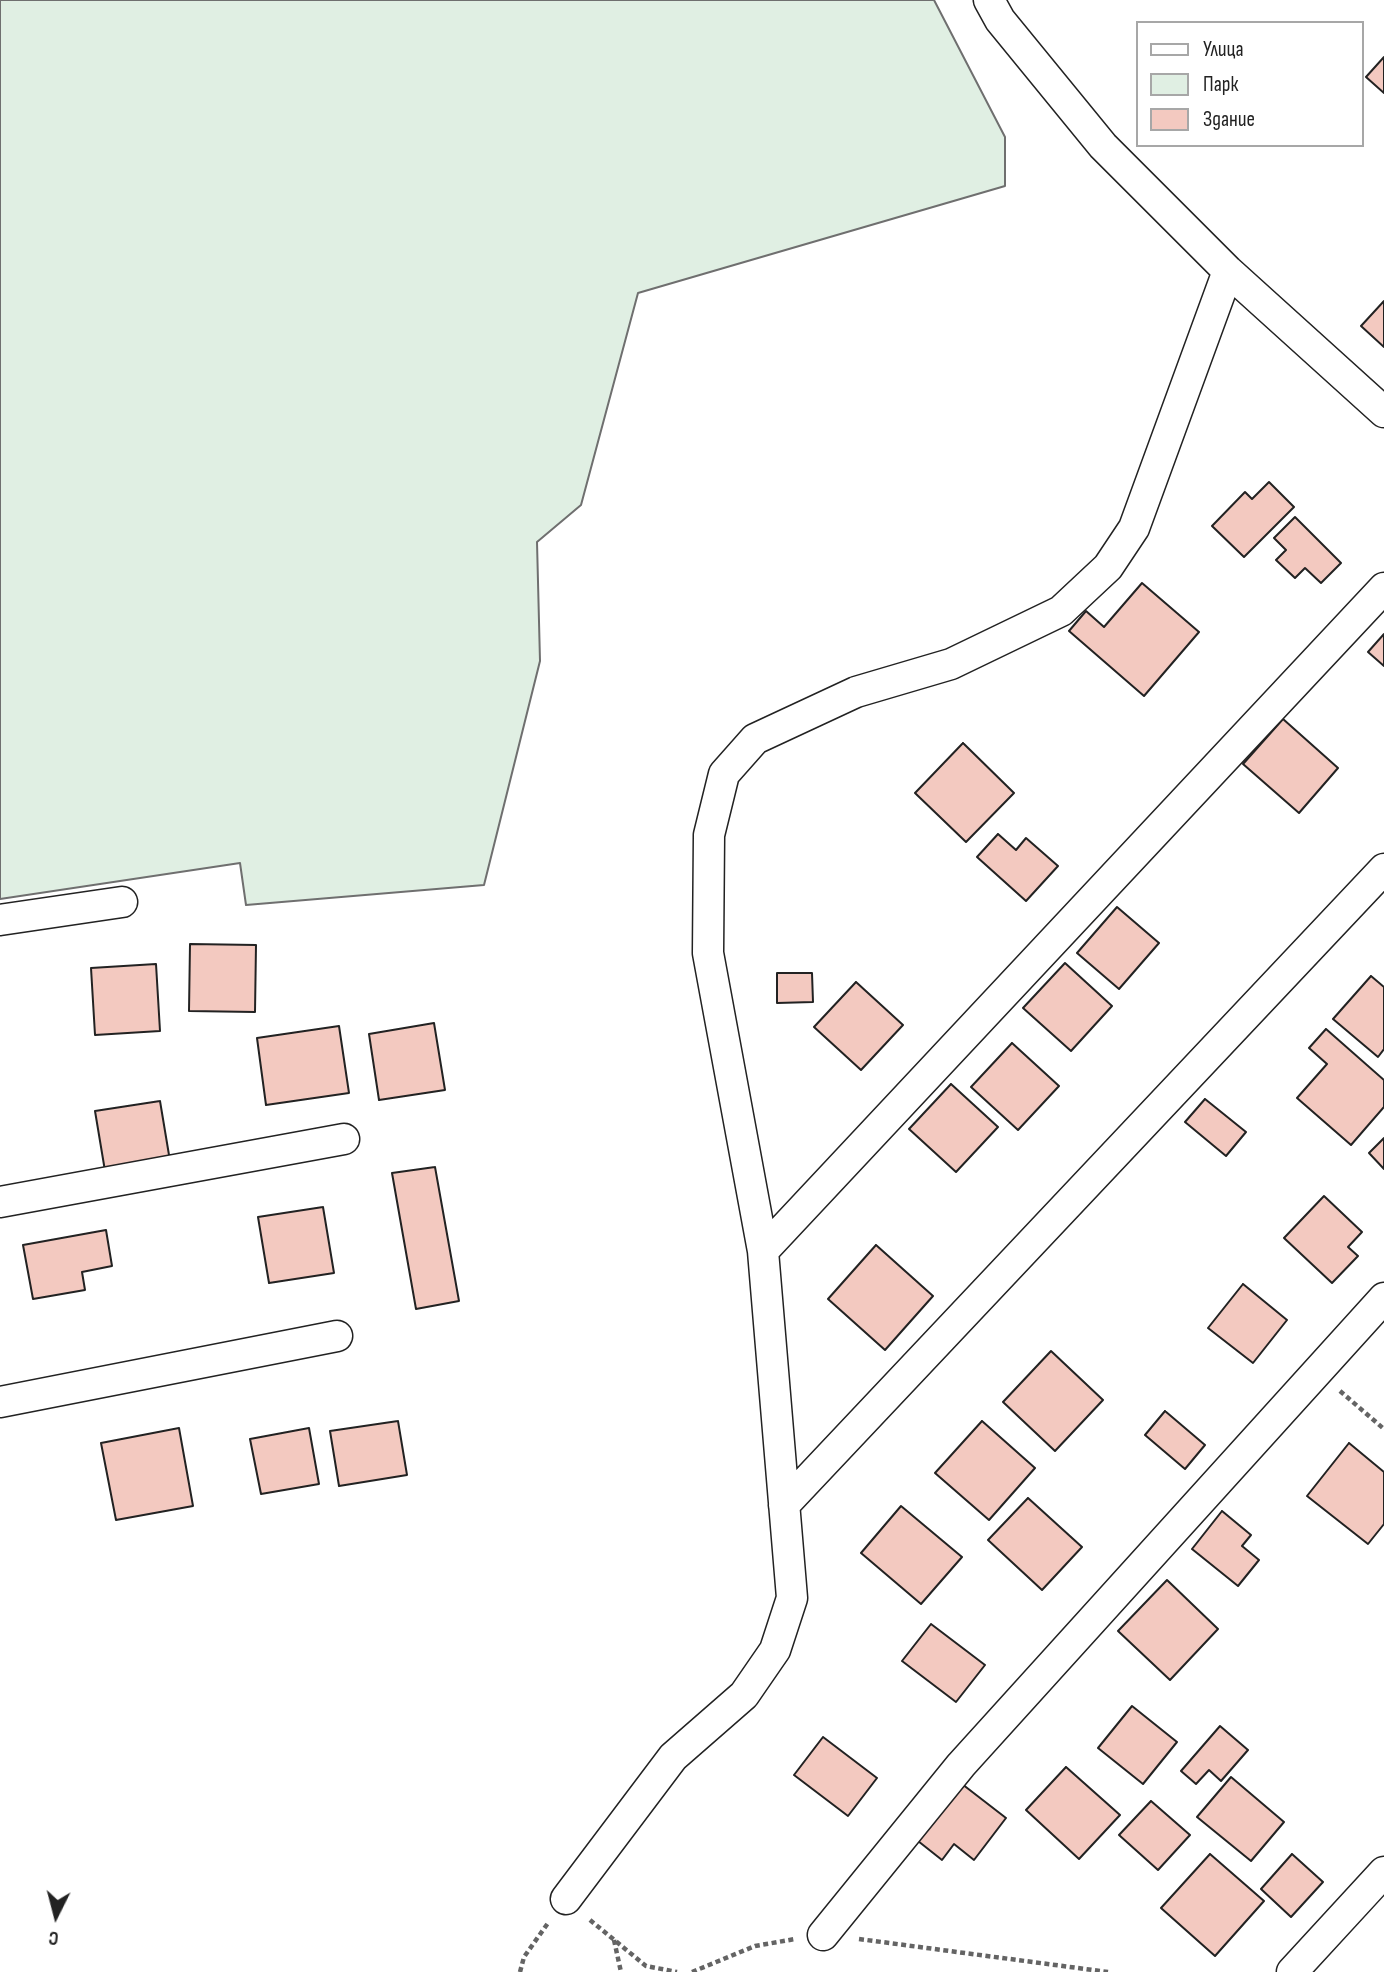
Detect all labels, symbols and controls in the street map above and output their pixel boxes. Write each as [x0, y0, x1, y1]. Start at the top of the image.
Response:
legend [1136, 21, 1363, 147]
text: Улица [1203, 37, 1244, 62]
text: Парк [1203, 72, 1238, 97]
text: Здание [1203, 107, 1255, 132]
north arrow [21, 1881, 91, 1951]
text: С [48, 1925, 60, 1949]

